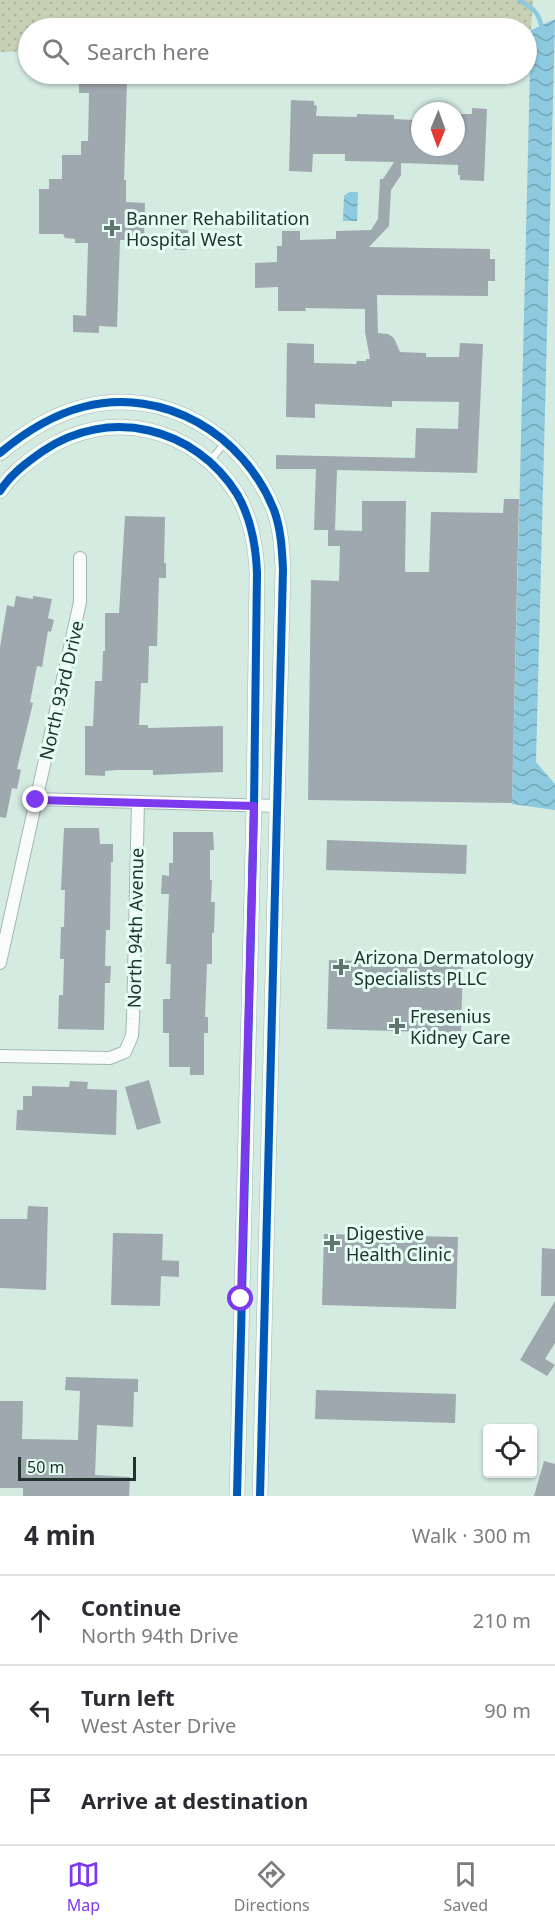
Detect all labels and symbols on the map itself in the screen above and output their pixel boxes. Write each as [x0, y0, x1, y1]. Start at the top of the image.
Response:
north arrow [411, 102, 465, 156]
place label: Banner Rehabilitation Hospital West [126, 206, 310, 251]
marker: Banner Rehabilitation Hospital West [103, 219, 121, 237]
street label: North 93rd Drive [33, 618, 89, 762]
route end [22, 786, 48, 812]
street label: North 94th Avenue [122, 848, 148, 1008]
place label: Arizona Dermatology Specialists PLLC [354, 945, 534, 990]
marker: Arizona Dermatology Specialists PLLC [332, 958, 350, 976]
place label: Fresenius Kidney Care [410, 1004, 510, 1049]
marker: Fresenius Kidney Care [388, 1017, 406, 1035]
place label: Digestive Health Clinic [346, 1221, 452, 1266]
marker: Digestive Health Clinic [323, 1234, 341, 1252]
route start [227, 1285, 253, 1311]
scale bar [18, 1454, 136, 1482]

